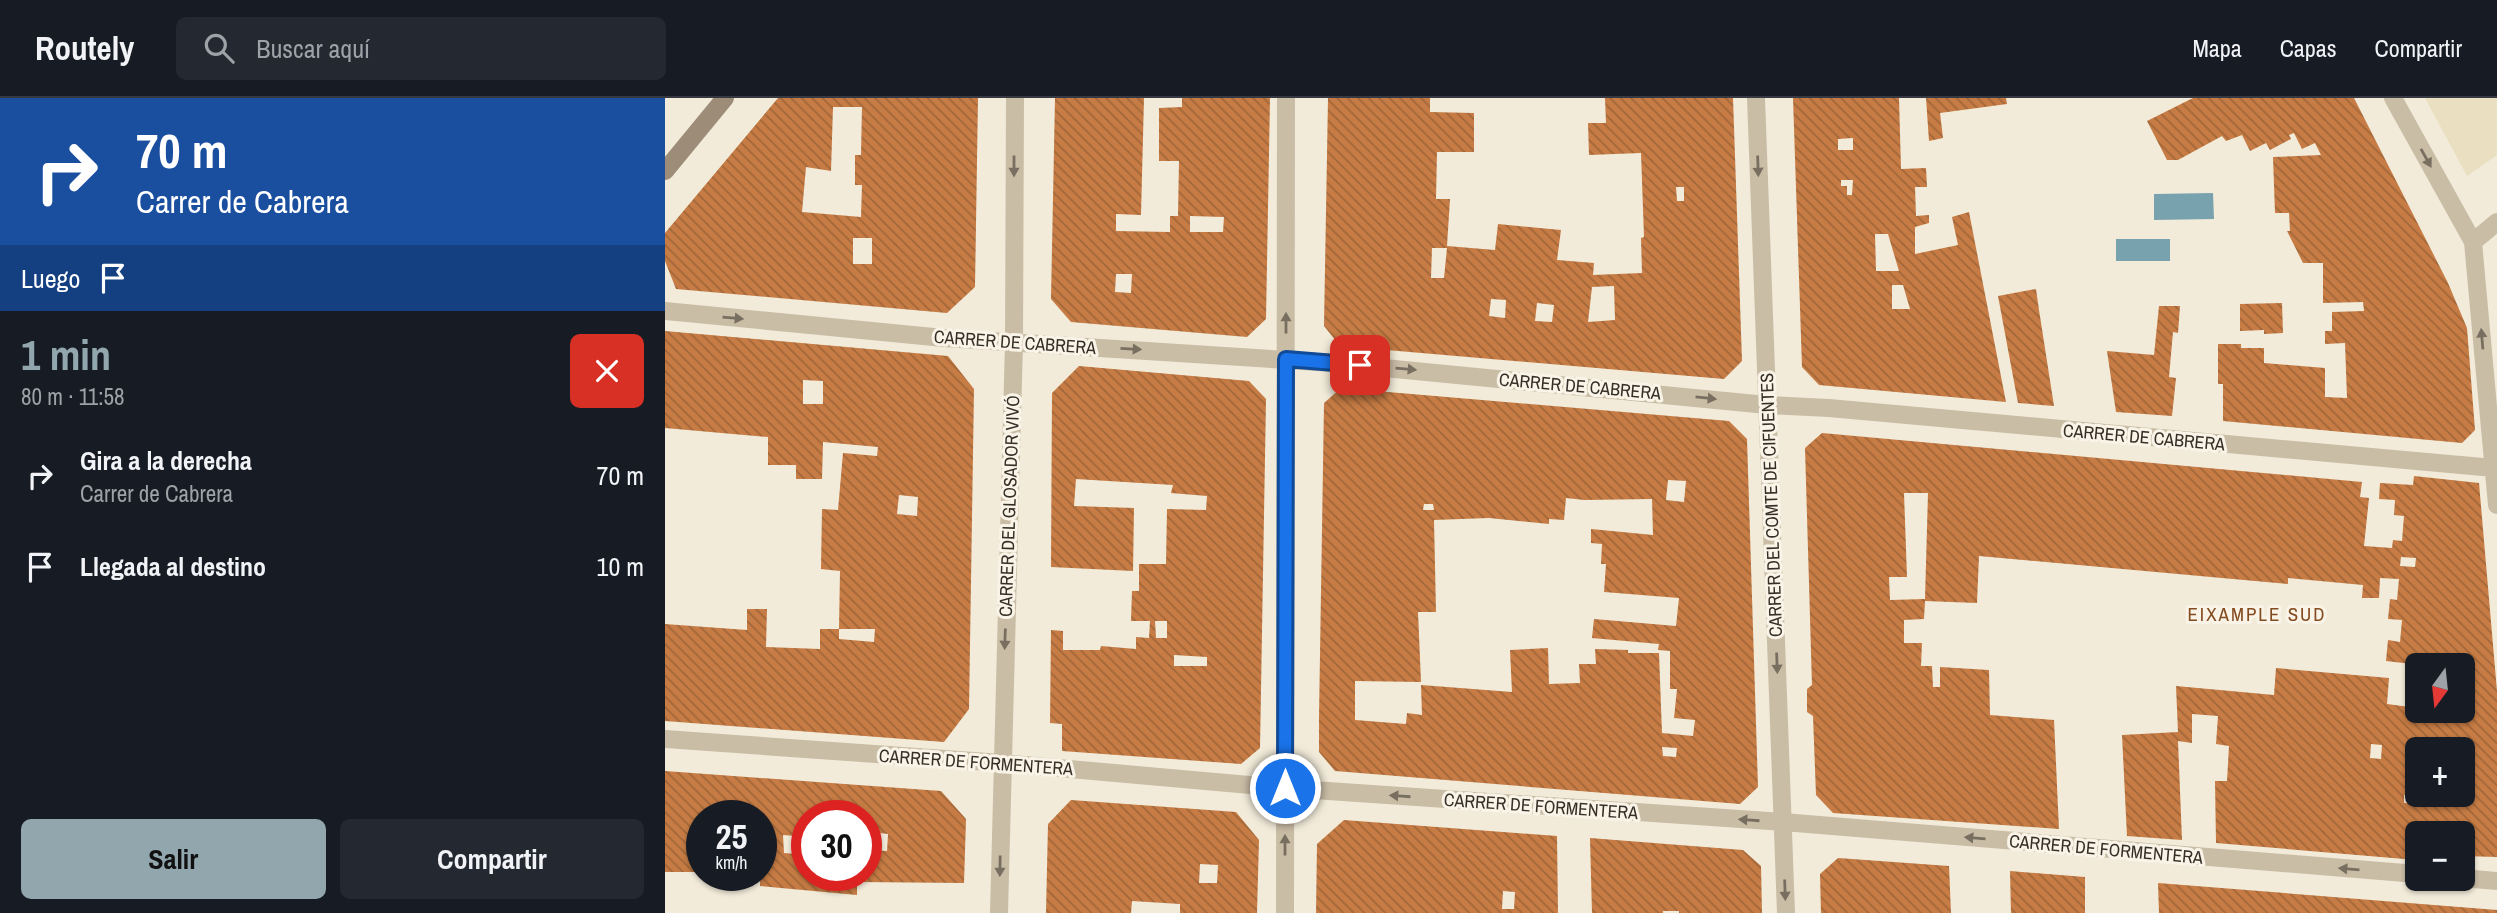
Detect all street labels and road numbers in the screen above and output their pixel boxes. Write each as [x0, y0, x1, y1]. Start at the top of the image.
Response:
street label: CARRER DE CABRERA [933, 324, 1097, 360]
street label: CARRER DE CABRERA [1498, 366, 1662, 406]
street label: CARRER DEL COMTE DE CIFUENTES [1754, 372, 1788, 638]
street label: CARRER DEL GLOSADOR VIVÓ [993, 395, 1025, 617]
street label: CARRER DE CABRERA [2062, 417, 2226, 457]
street label: CARRER DE FORMENTERA [878, 743, 1074, 781]
street label: CARRER DE FORMENTERA [1443, 787, 1639, 825]
street label: CARRER DE FORMENTERA [2008, 828, 2204, 870]

